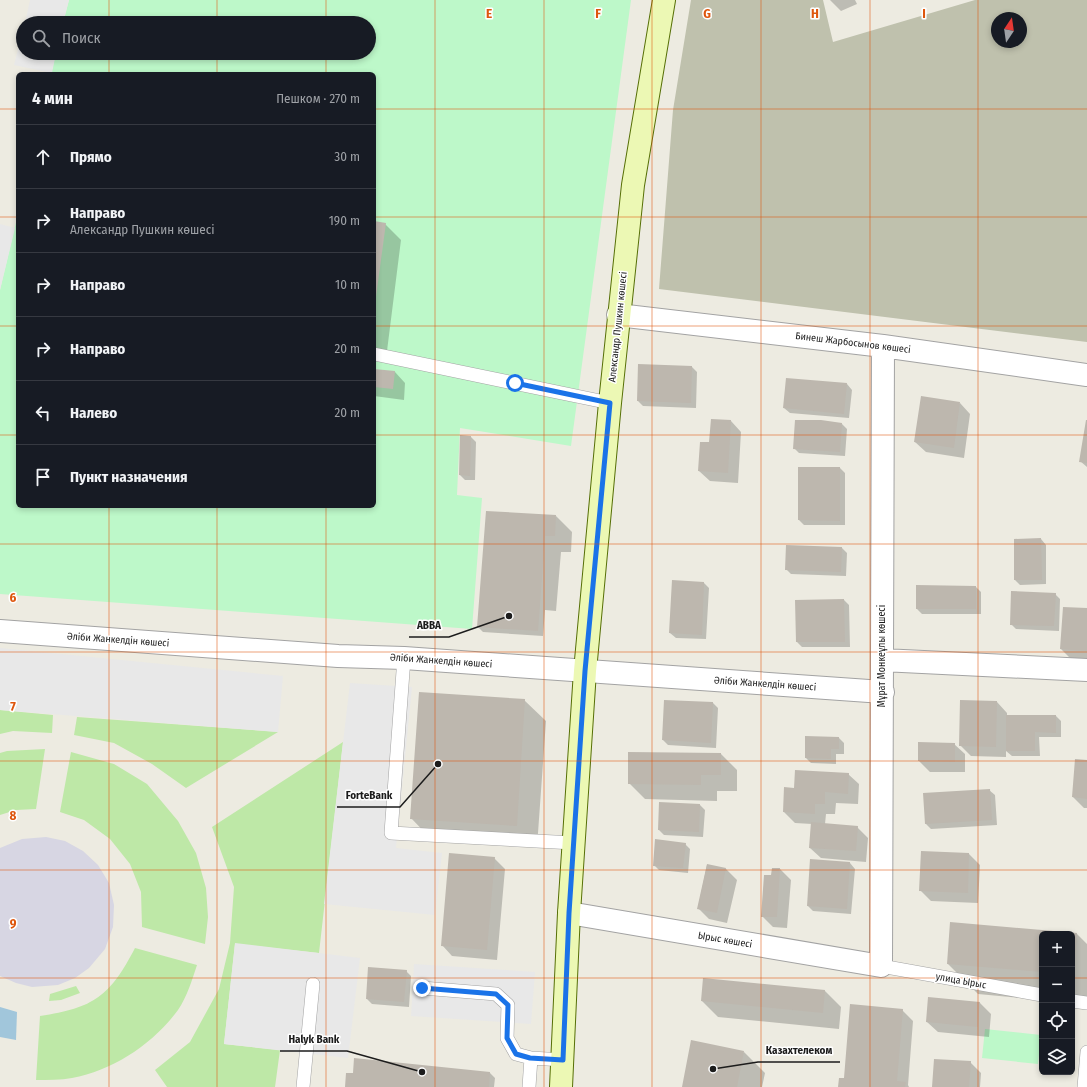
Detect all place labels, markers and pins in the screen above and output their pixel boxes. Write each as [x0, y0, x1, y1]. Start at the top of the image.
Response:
callout: ABBA [409, 614, 449, 637]
callout: ForteBank [337, 784, 400, 807]
callout: Halyk Bank [280, 1028, 347, 1051]
callout: Казахтелеком [758, 1039, 840, 1062]

